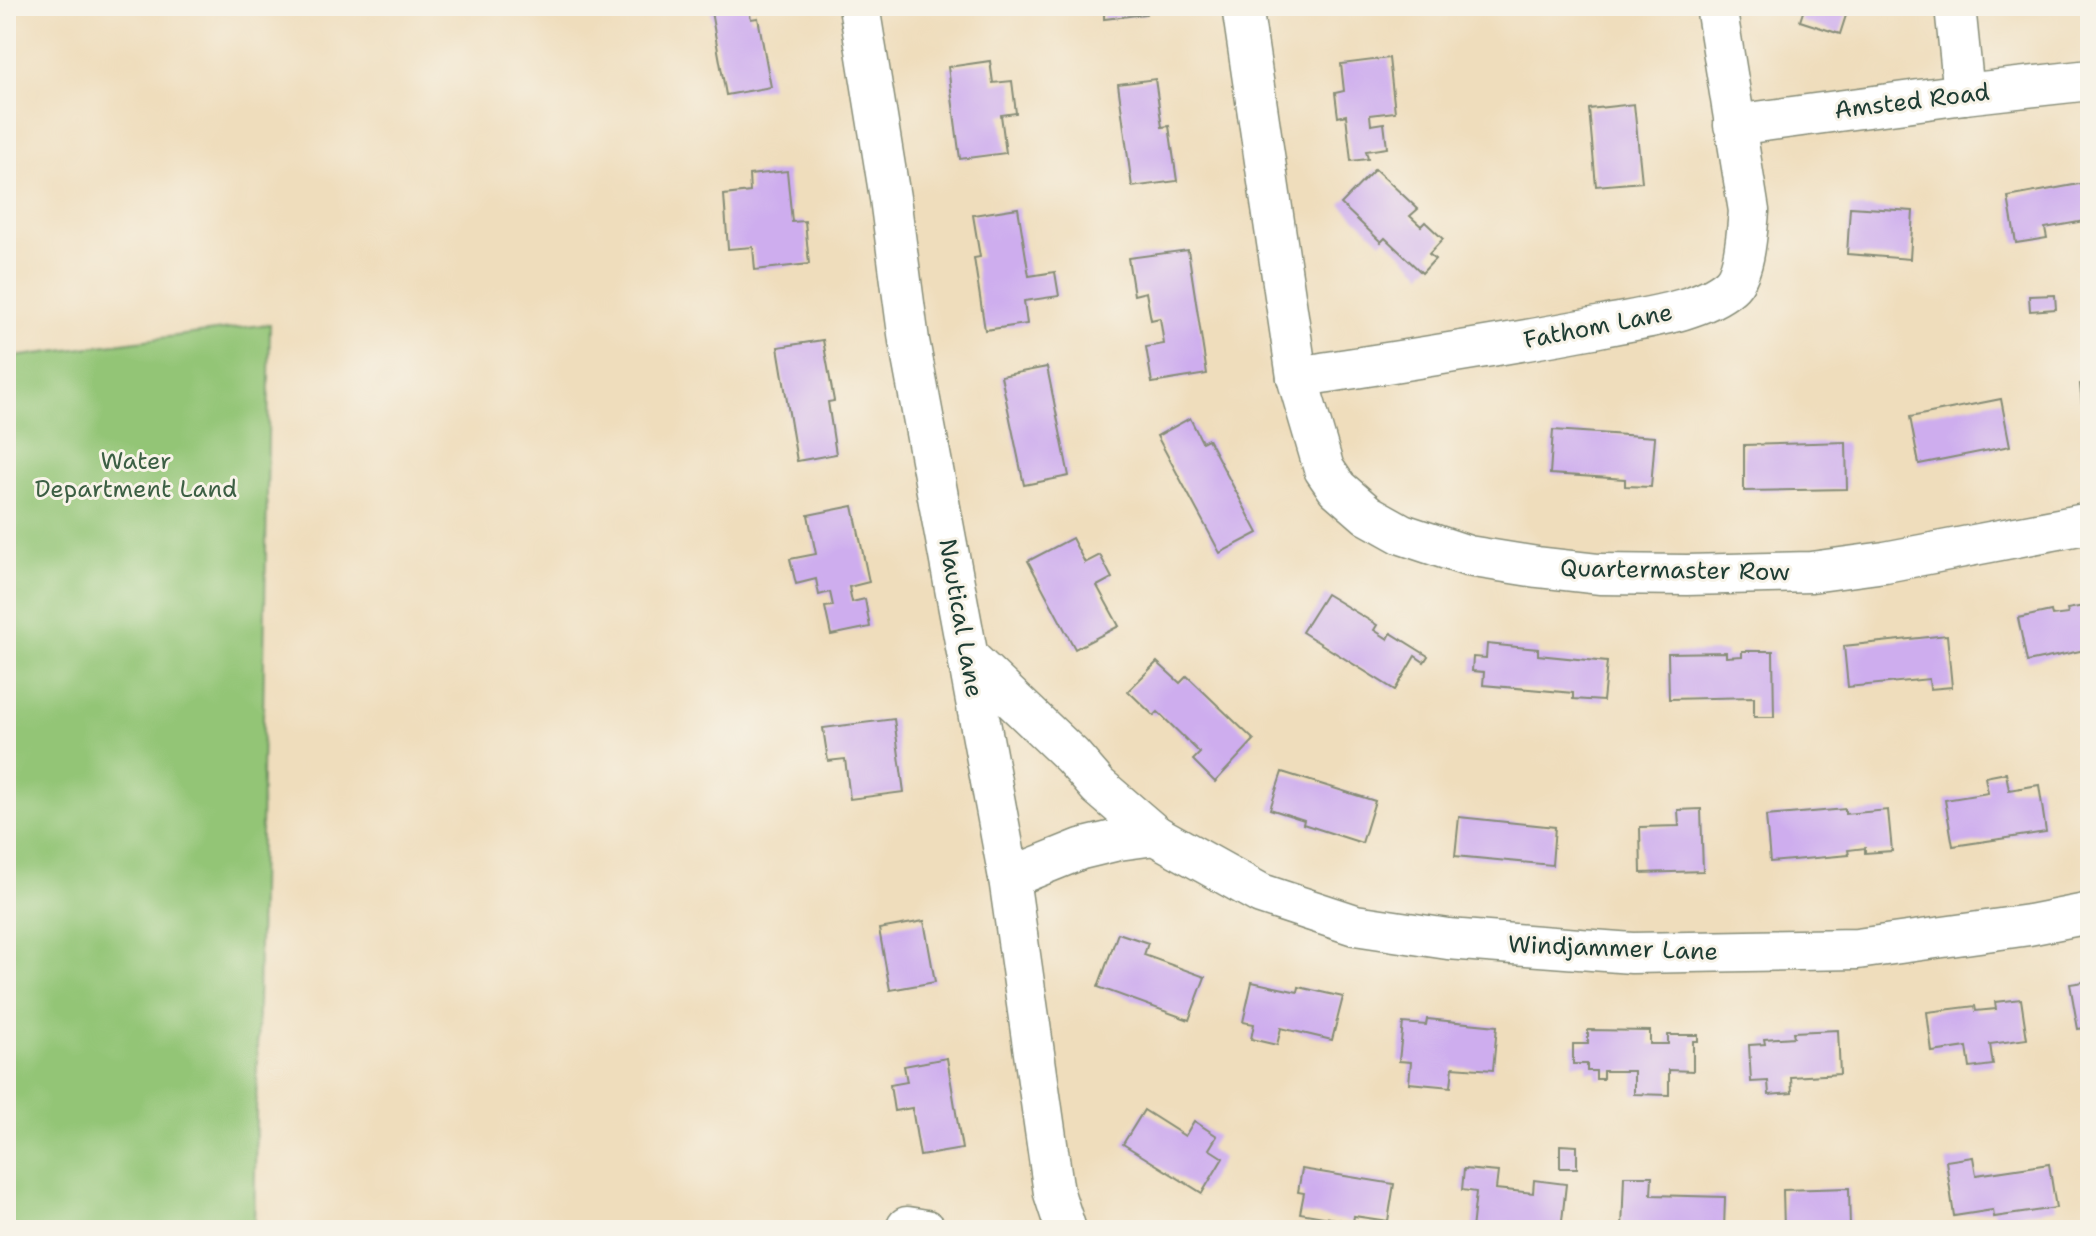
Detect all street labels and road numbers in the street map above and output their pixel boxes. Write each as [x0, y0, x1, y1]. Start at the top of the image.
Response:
street label: Amsted Road [1833, 76, 1991, 126]
street label: Fathom Lane [1521, 296, 1675, 356]
street label: Nautical Lane [931, 536, 991, 700]
street label: Quartermaster Row [1560, 552, 1790, 588]
street label: Windjammer Lane [1507, 928, 1719, 968]

